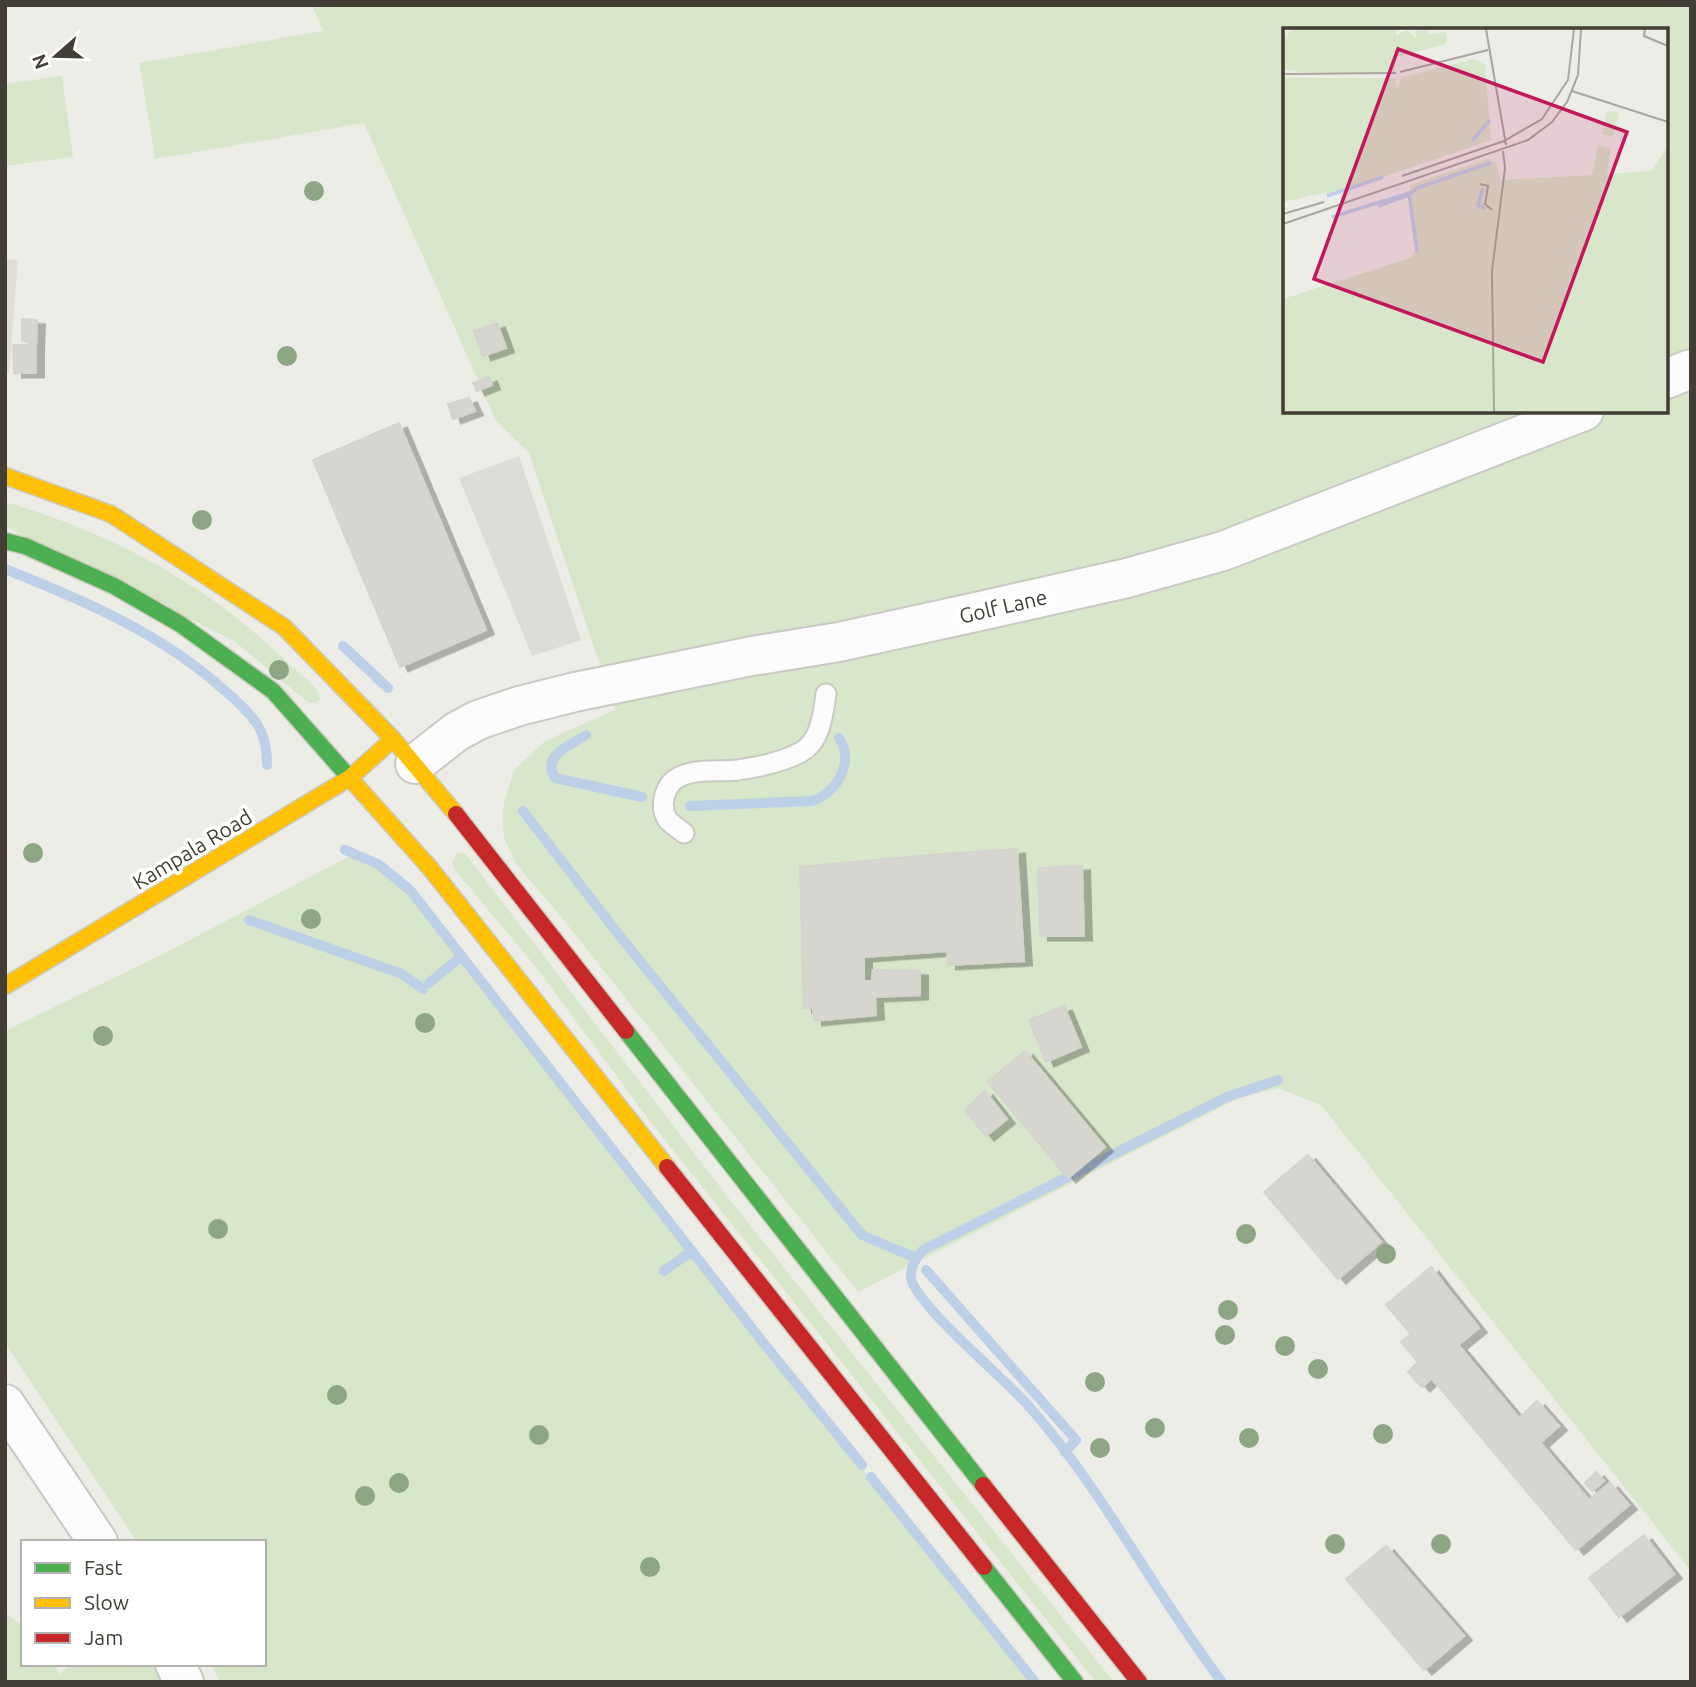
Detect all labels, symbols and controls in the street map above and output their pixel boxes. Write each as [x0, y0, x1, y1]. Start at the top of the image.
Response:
north arrow [21, 21, 91, 91]
inset map [1283, 28, 1668, 413]
text: N [27, 51, 53, 72]
street label: Golf Lane [957, 584, 1049, 628]
street label: Kampala Road [128, 804, 256, 894]
legend [21, 1540, 266, 1666]
text: Fast [84, 1555, 122, 1579]
text: Slow [84, 1590, 129, 1614]
text: Jam [84, 1625, 123, 1649]

